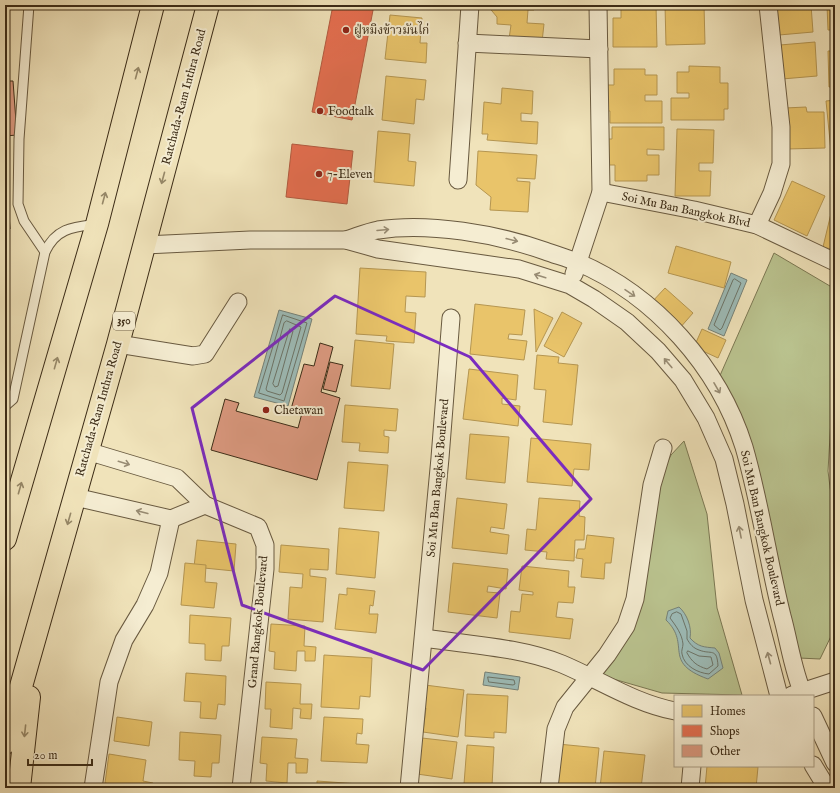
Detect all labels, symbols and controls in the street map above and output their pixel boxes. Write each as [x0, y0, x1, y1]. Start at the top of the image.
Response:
place label: ฝู่หมิงข้าวมันไก่ [354, 21, 429, 38]
marker: ฝู่หมิงข้าวมันไก่ [341, 25, 351, 35]
street label: Ratchada-Ram Inthra Road [159, 27, 209, 166]
one-way arrow [134, 66, 141, 79]
place label: Foodtalk [328, 104, 374, 119]
marker: Foodtalk [315, 106, 325, 116]
place label: 7-Eleven [327, 167, 373, 182]
marker: 7-Eleven [314, 169, 324, 179]
one-way arrow [159, 171, 166, 184]
street label: Soi Mu Ban Bangkok Blvd [620, 189, 752, 231]
one-way arrow [101, 192, 108, 205]
one-way arrow [376, 227, 389, 234]
one-way arrow [505, 237, 518, 245]
one-way arrow [533, 272, 546, 279]
one-way arrow [624, 289, 635, 297]
road number: 350 [113, 312, 135, 330]
street label: Ratchada-Ram Inthra Road [73, 339, 126, 478]
one-way arrow [53, 357, 60, 370]
one-way arrow [664, 358, 673, 368]
one-way arrow [713, 382, 721, 394]
street label: Soi Mu Ban Bangkok Boulevard [424, 398, 452, 558]
place label: Chetawan [274, 403, 324, 418]
marker: Chetawan [261, 405, 271, 415]
street label: Soi Mu Ban Bangkok Boulevard [737, 449, 787, 608]
one-way arrow [118, 460, 131, 467]
one-way arrow [17, 482, 24, 495]
one-way arrow [136, 507, 149, 515]
one-way arrow [65, 513, 72, 526]
one-way arrow [736, 525, 744, 538]
street label: Grand Bangkok Boulevard [245, 555, 271, 689]
one-way arrow [765, 652, 772, 665]
legend [674, 695, 814, 767]
text: Homes [710, 704, 746, 719]
one-way arrow [21, 724, 29, 737]
text: Shops [710, 724, 740, 740]
scale bar [28, 741, 92, 767]
text: Other [710, 744, 741, 759]
text: 20 m [34, 748, 57, 763]

